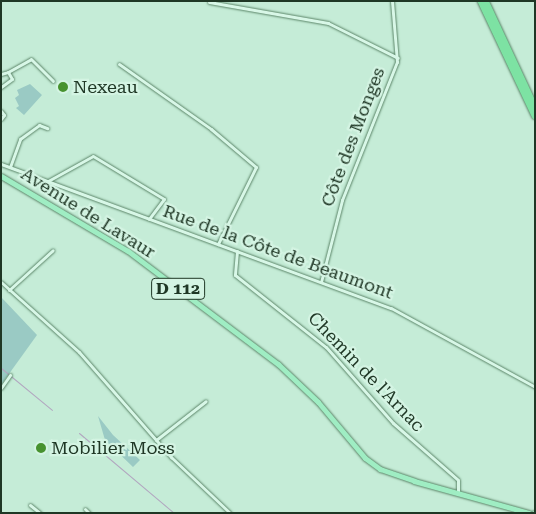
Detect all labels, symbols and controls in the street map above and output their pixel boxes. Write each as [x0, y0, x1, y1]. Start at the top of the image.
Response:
street label: Côte des Monges [317, 64, 389, 210]
place label: Nexeau [73, 76, 138, 98]
marker: Nexeau [57, 81, 69, 93]
street label: Avenue de Lavaur [17, 163, 159, 263]
street label: Rue de la Côte de Beaumont [160, 200, 396, 304]
road number: D 112 [150, 276, 206, 302]
street label: Chemin de l'Arnac [303, 308, 429, 436]
place label: Mobilier Moss [51, 437, 175, 459]
marker: Mobilier Moss [35, 442, 47, 454]

